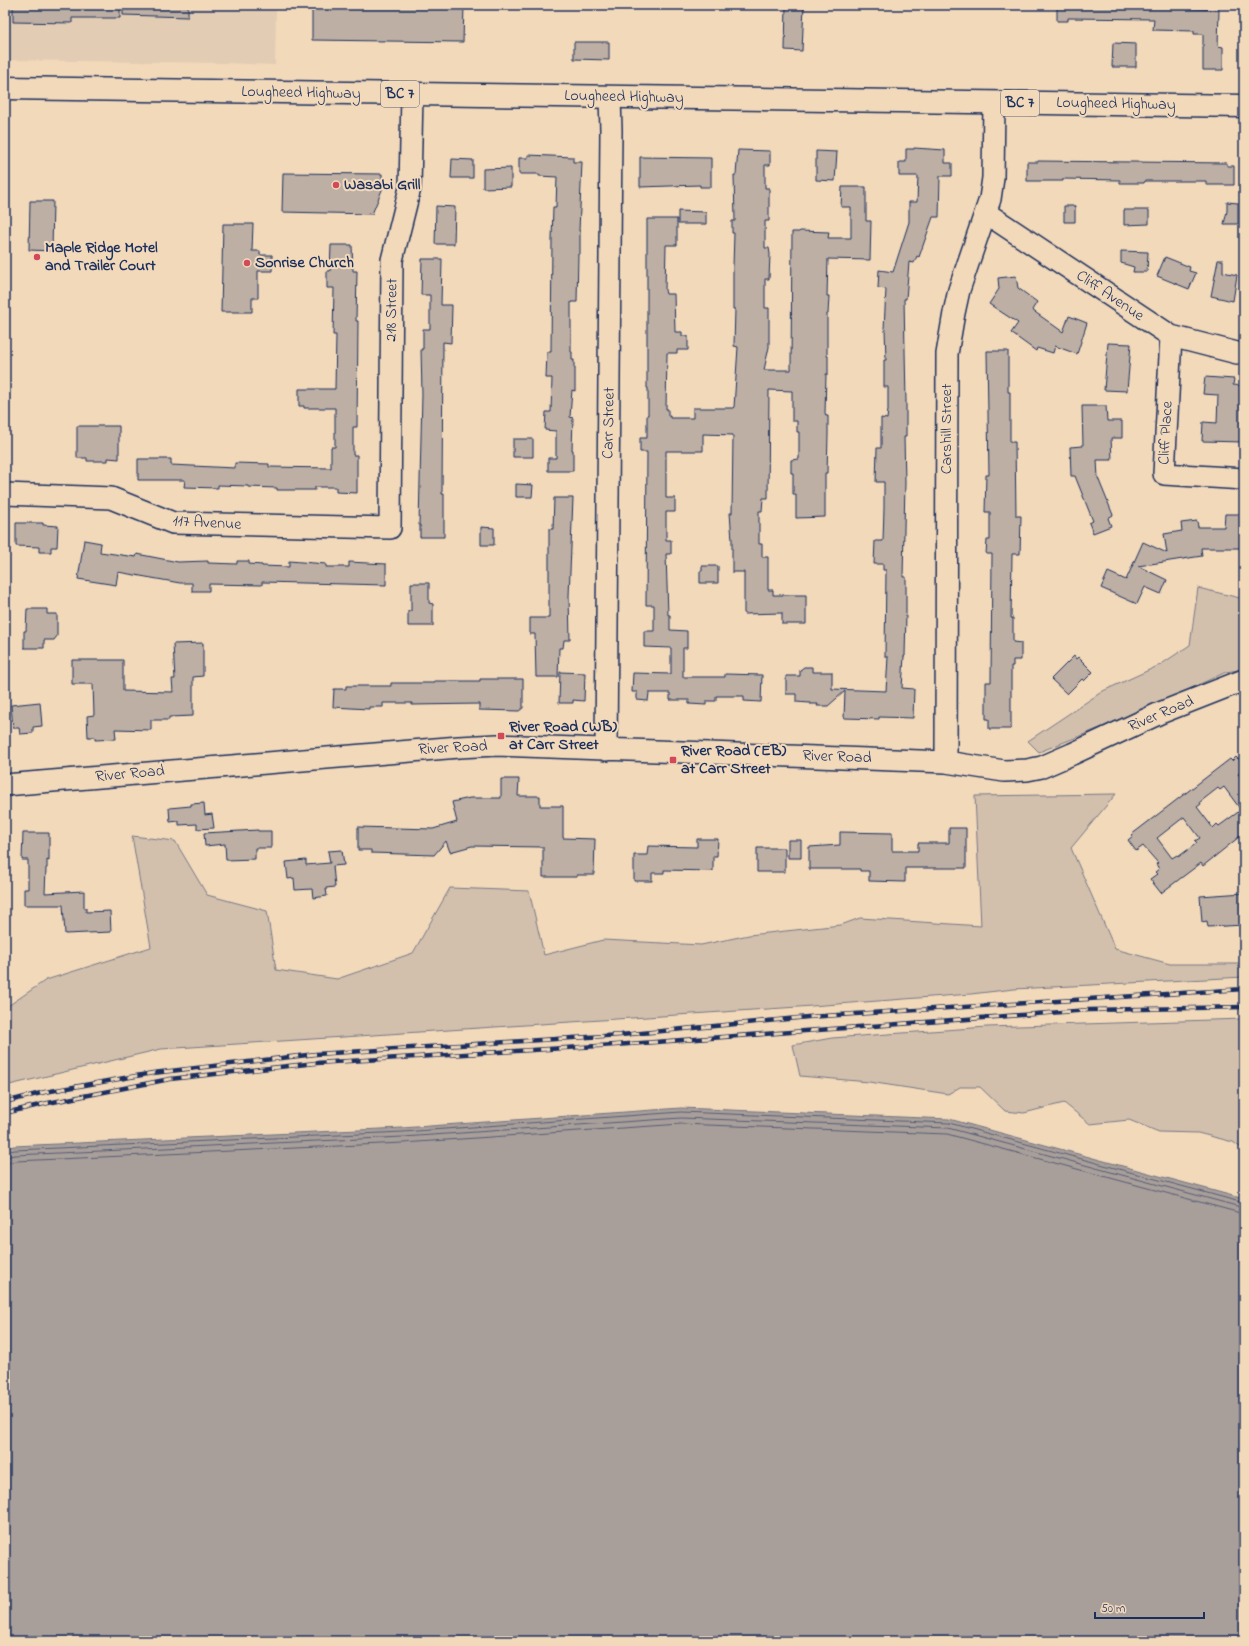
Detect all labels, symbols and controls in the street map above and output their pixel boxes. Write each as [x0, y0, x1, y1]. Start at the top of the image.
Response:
street label: Lougheed Highway [241, 80, 361, 106]
road number: BC 7 [381, 81, 419, 107]
street label: Lougheed Highway [564, 84, 684, 110]
road number: BC 7 [1001, 90, 1039, 116]
street label: Lougheed Highway [1056, 91, 1176, 117]
place label: Wasabi Grill [344, 173, 421, 197]
marker: Wasabi Grill [331, 180, 341, 190]
place label: Maple Ridge Motel and Trailer Court [45, 236, 158, 278]
place label: Sonrise Church [255, 251, 354, 275]
marker: Maple Ridge Motel and Trailer Court [32, 252, 42, 262]
marker: Sonrise Church [242, 258, 252, 268]
street label: Cliff Avenue [1071, 264, 1150, 328]
street label: 218 Street [379, 277, 405, 342]
street label: Carshill Street [935, 383, 959, 474]
street label: Carr Street [596, 386, 622, 459]
street label: Cliff Place [1152, 400, 1180, 465]
street label: 117 Avenue [172, 509, 243, 537]
street label: River Road [1124, 689, 1198, 739]
place label: River Road (WB) at Carr Street [508, 715, 617, 757]
marker: River Road (WB) at Carr Street [496, 731, 506, 741]
street label: River Road [418, 734, 488, 762]
place label: River Road (EB) at Carr Street [680, 739, 787, 781]
street label: River Road [802, 744, 872, 770]
marker: River Road (EB) at Carr Street [668, 755, 678, 765]
street label: River Road [94, 759, 166, 789]
scale bar [1095, 1594, 1204, 1620]
text: 50 m [1101, 1600, 1125, 1618]

